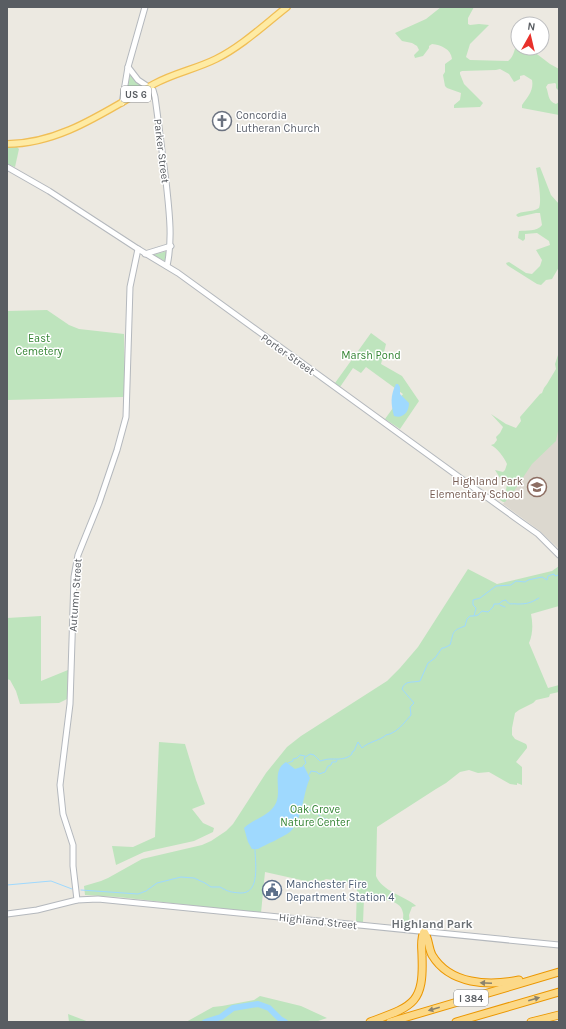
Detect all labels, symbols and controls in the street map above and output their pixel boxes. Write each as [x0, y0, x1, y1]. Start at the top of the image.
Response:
north arrow [510, 16, 550, 56]
text: N [527, 20, 536, 34]
road number: US 6 [121, 86, 151, 102]
place label: Concordia Lutheran Church [236, 109, 320, 135]
church icon: Concordia Lutheran Church [211, 110, 233, 132]
street label: Parker Street [151, 118, 172, 184]
street label: Porter Street [258, 331, 317, 378]
park label: East Cemetery [15, 332, 63, 358]
park label: Marsh Pond [341, 349, 401, 362]
place label: Highland Park Elementary School [430, 475, 523, 501]
school or university icon: Highland Park Elementary School [526, 476, 548, 498]
street label: Autumn Street [66, 558, 85, 632]
park label: Oak Grove Nature Center [280, 803, 350, 829]
place label: Manchester Fire Department Station 4 [286, 878, 395, 904]
public building icon: Manchester Fire Department Station 4 [261, 879, 283, 901]
street label: Highland Street [278, 911, 358, 932]
district label: Highland Park [391, 917, 473, 931]
one-way arrow [480, 979, 492, 986]
road number: I 384 [454, 990, 488, 1006]
one-way arrow [528, 996, 540, 1002]
one-way arrow [428, 1006, 440, 1012]

